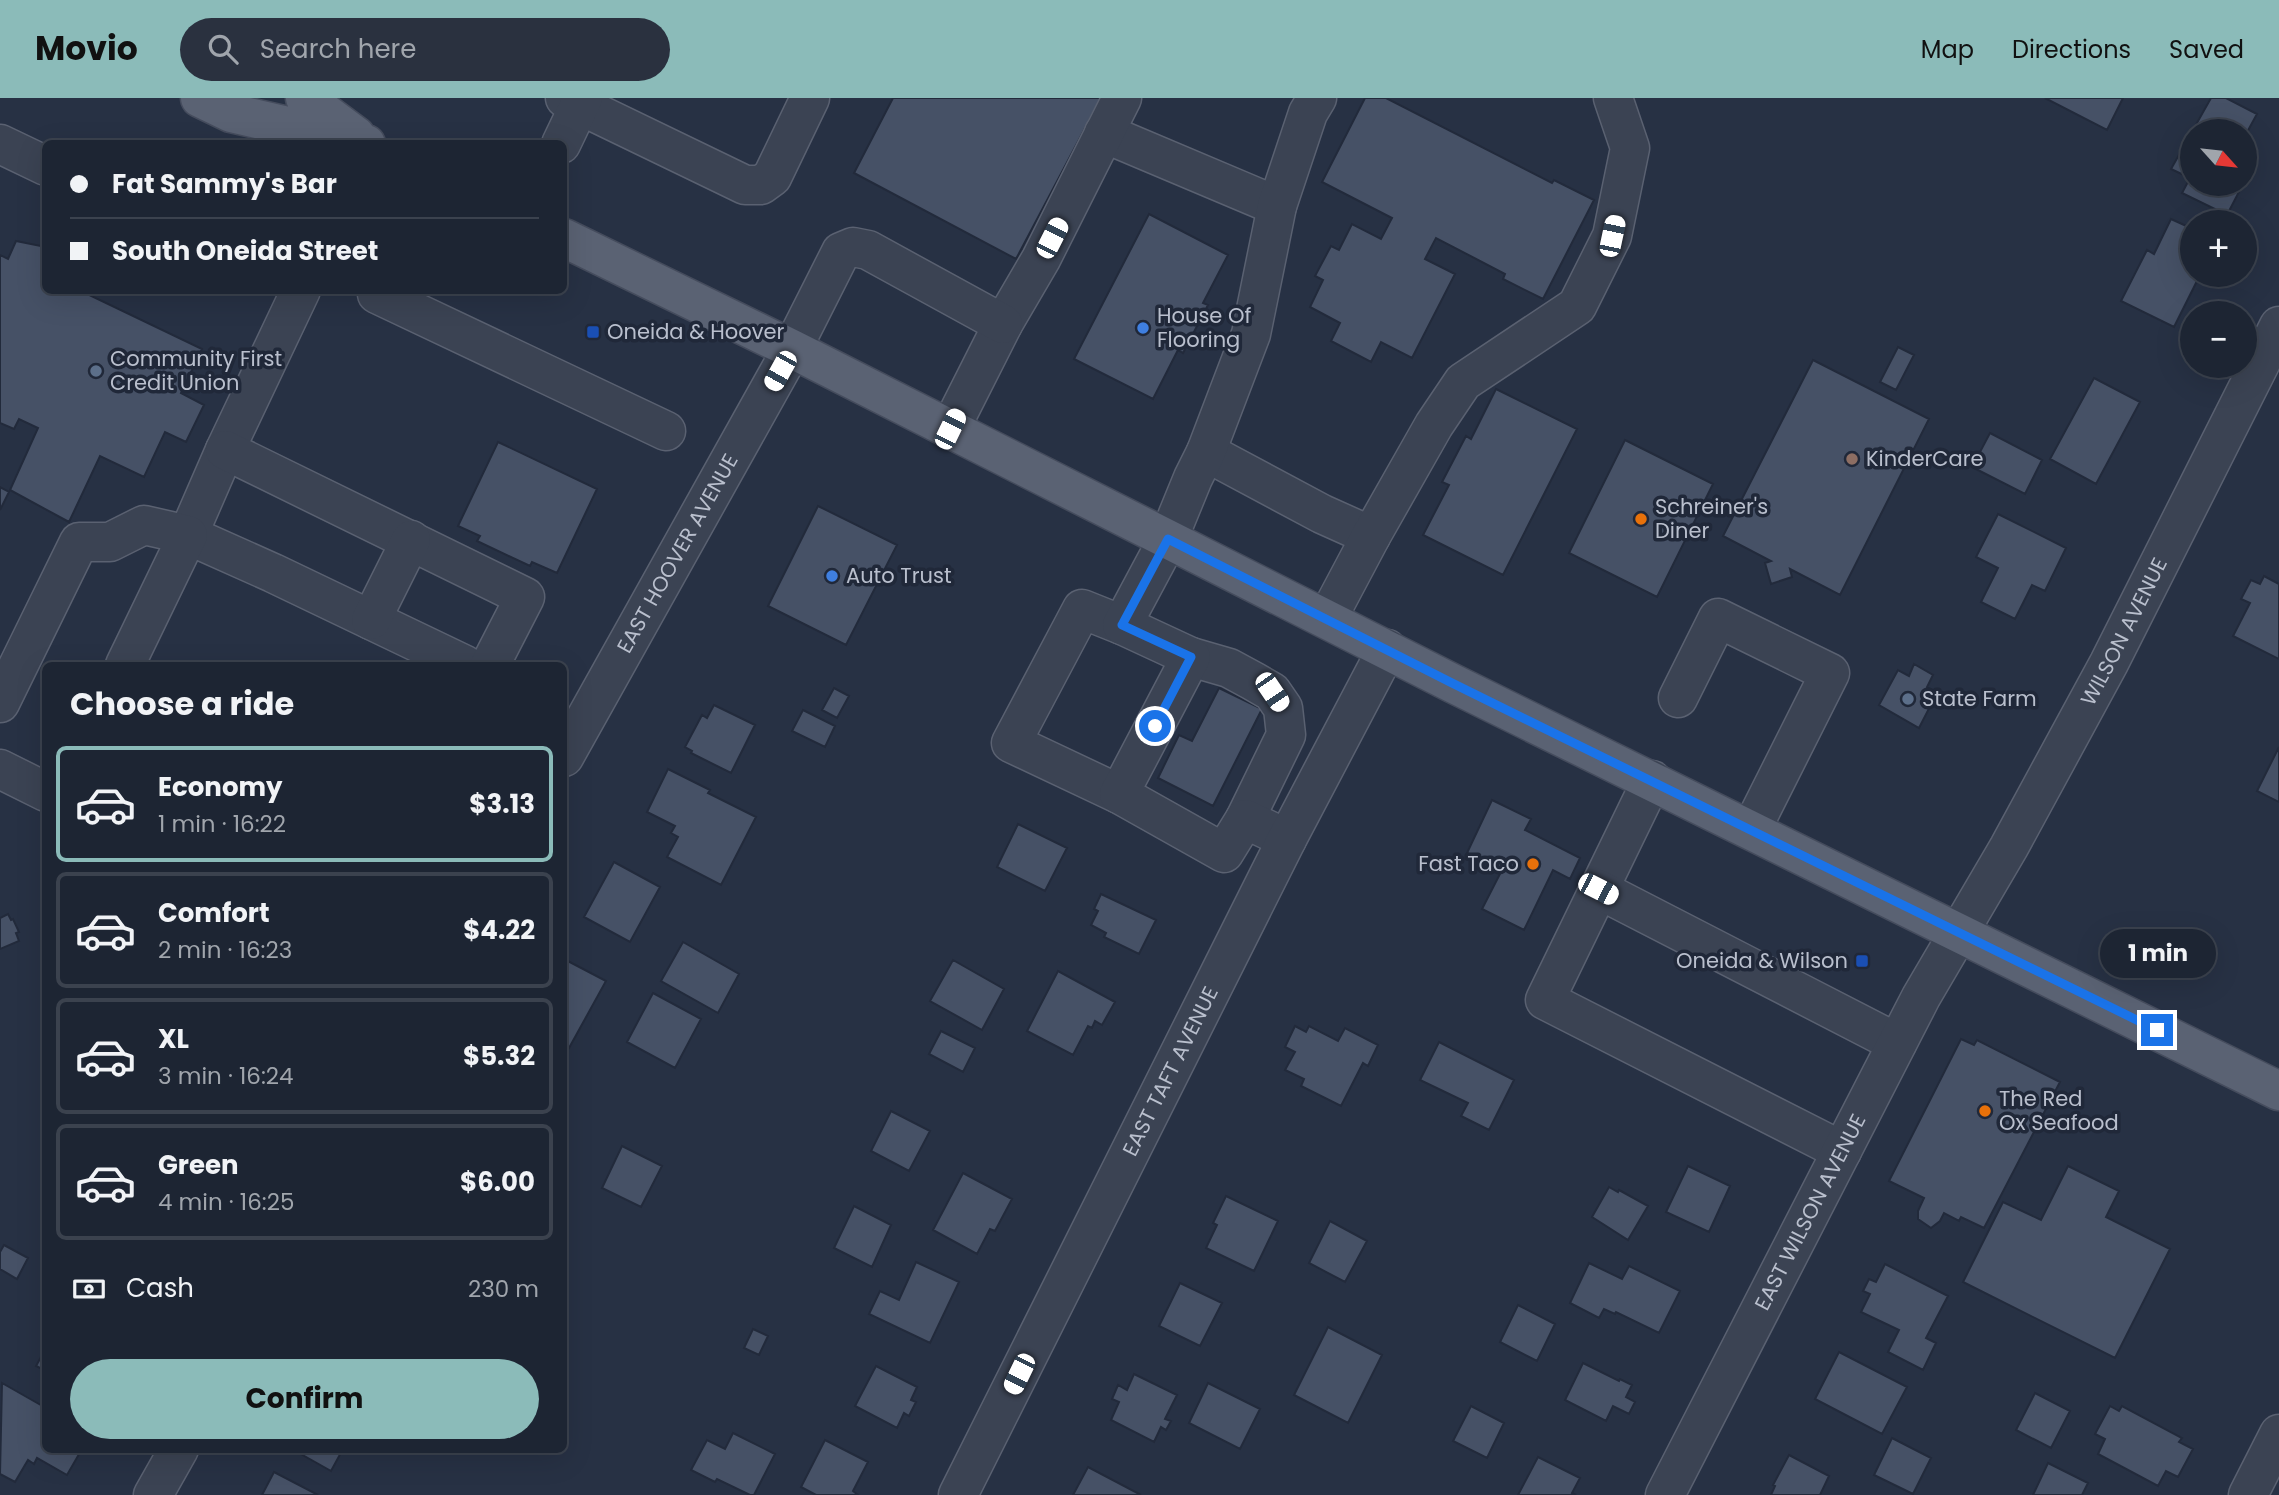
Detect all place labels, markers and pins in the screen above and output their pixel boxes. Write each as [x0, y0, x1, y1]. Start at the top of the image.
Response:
place label: House Of Flooring [1157, 301, 1252, 354]
place label: Oneida & Hoover [607, 317, 784, 346]
marker: House Of Flooring [1135, 320, 1151, 336]
marker: Oneida & Hoover [585, 324, 601, 340]
place label: Community First Credit Union [110, 344, 282, 397]
marker: Community First Credit Union [88, 363, 104, 379]
place label: KinderCare [1866, 444, 1984, 473]
marker: KinderCare [1844, 451, 1860, 467]
place label: Schreiner's Diner [1655, 492, 1768, 545]
marker: Schreiner's Diner [1633, 511, 1649, 527]
place label: Auto Trust [846, 561, 952, 590]
marker: Auto Trust [824, 568, 840, 584]
place label: State Farm [1922, 684, 2037, 713]
marker: State Farm [1900, 691, 1916, 707]
place label: Fast Taco [1418, 849, 1519, 878]
marker: Fast Taco [1525, 856, 1541, 872]
place label: Oneida & Wilson [1676, 946, 1848, 975]
marker: Oneida & Wilson [1854, 953, 1870, 969]
place label: The Red Ox Seafood [1999, 1084, 2119, 1137]
marker: The Red Ox Seafood [1977, 1103, 1993, 1119]

